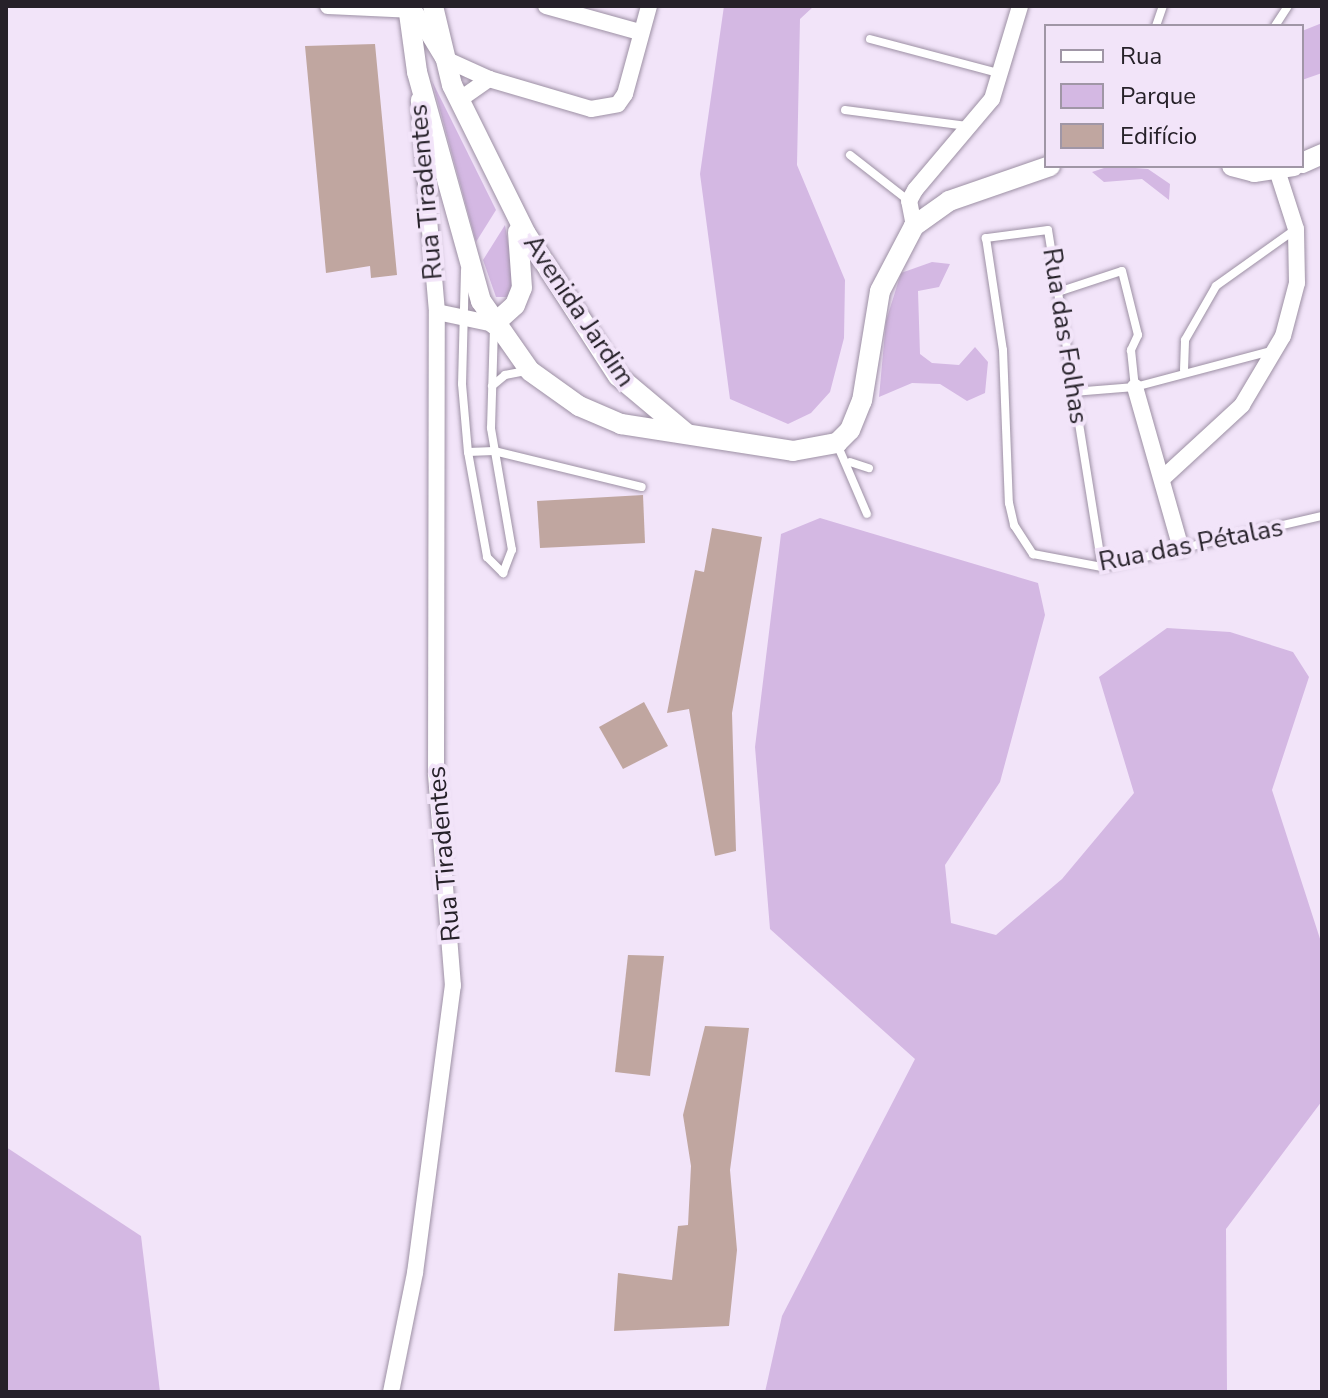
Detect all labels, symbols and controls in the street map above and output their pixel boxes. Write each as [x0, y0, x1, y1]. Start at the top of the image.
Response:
legend [1044, 24, 1304, 168]
text: Rua [1120, 40, 1162, 72]
text: Parque [1120, 80, 1196, 112]
street label: Rua Tiradentes [403, 103, 449, 281]
text: Edifício [1120, 120, 1197, 152]
street label: Avenida Jardim [517, 229, 641, 393]
street label: Rua das Folhas [1036, 246, 1094, 426]
street label: Rua das Pétalas [1096, 512, 1286, 578]
street label: Rua Tiradentes [421, 765, 467, 943]

